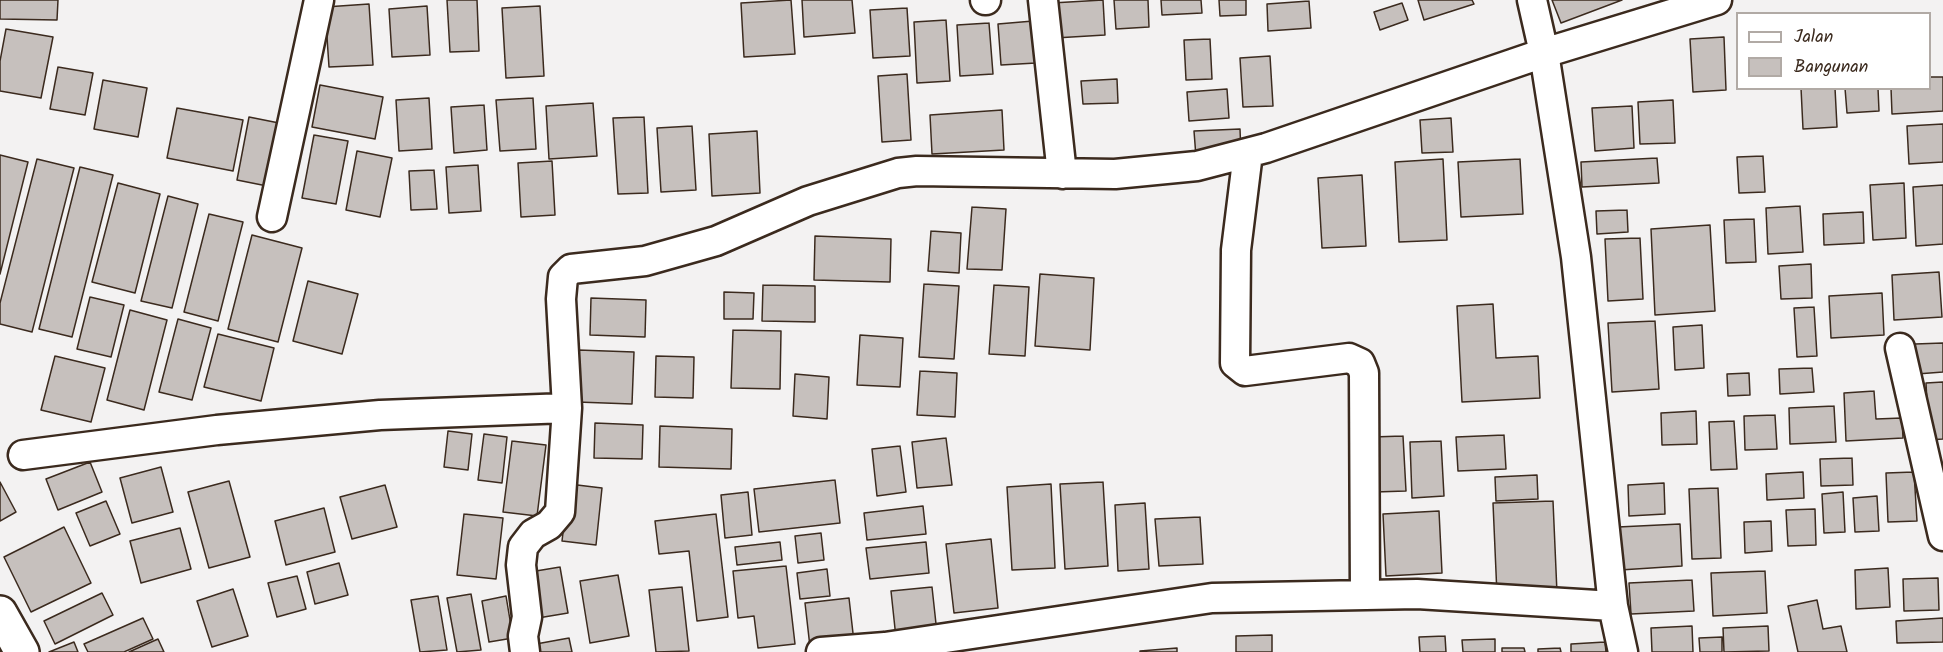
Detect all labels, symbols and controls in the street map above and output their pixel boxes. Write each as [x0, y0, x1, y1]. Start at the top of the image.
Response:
legend [1736, 12, 1931, 90]
text: Jalan [1794, 23, 1833, 52]
text: Bangunan [1794, 53, 1868, 82]

